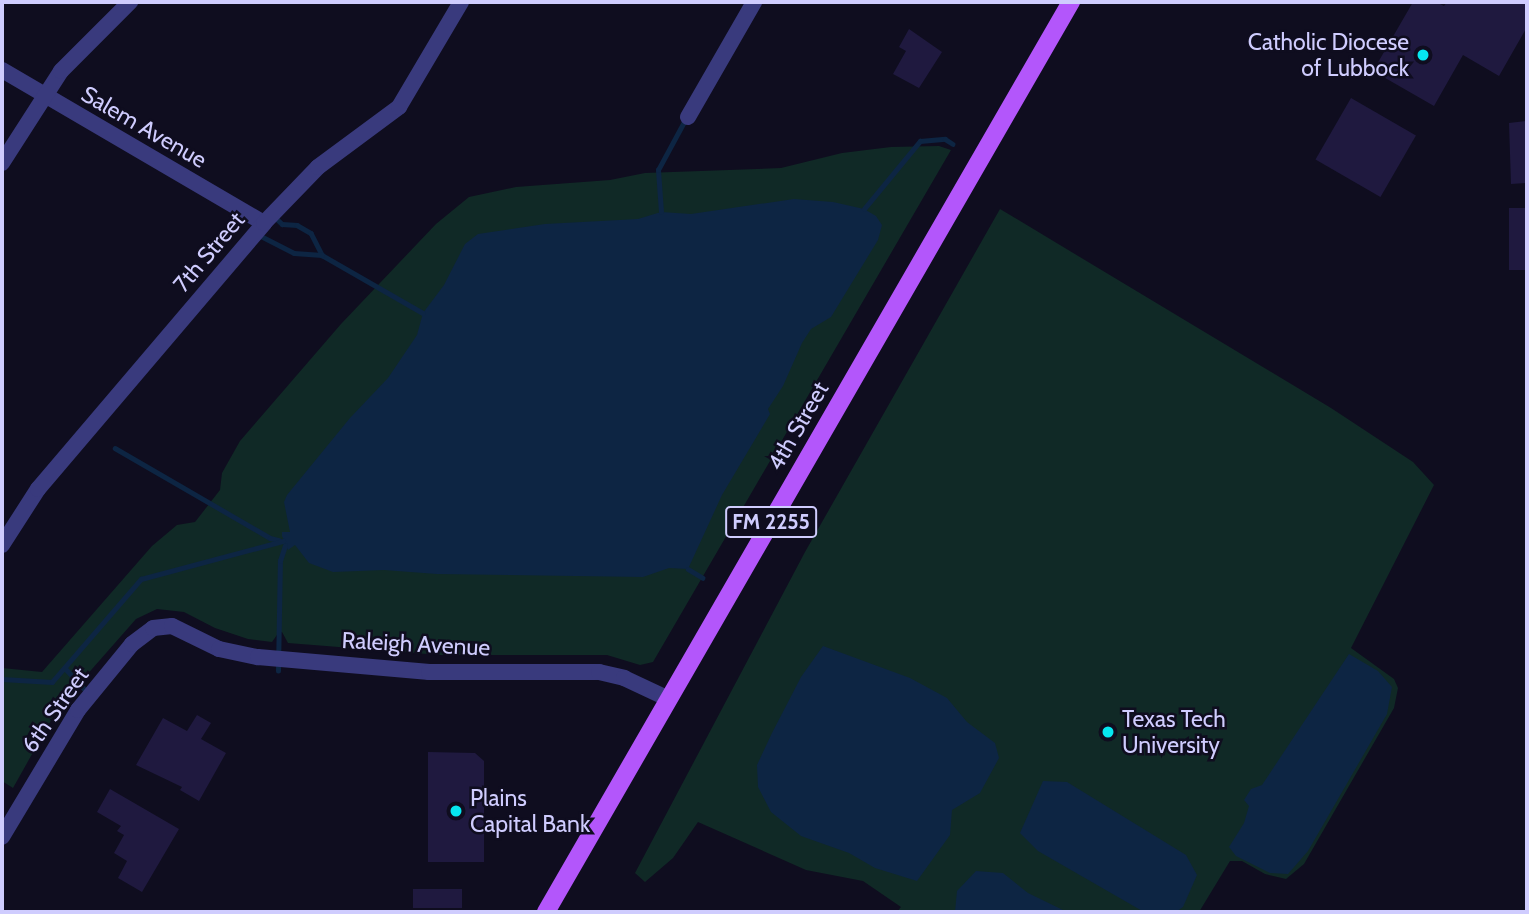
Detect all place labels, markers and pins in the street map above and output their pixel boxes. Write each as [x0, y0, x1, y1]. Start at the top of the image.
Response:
place label: Catholic Diocese of Lubbock [1248, 28, 1409, 82]
marker: Catholic Diocese of Lubbock [1415, 47, 1431, 63]
place label: Texas Tech University [1122, 705, 1226, 759]
marker: Texas Tech University [1100, 724, 1116, 740]
place label: Plains Capital Bank [470, 784, 590, 838]
marker: Plains Capital Bank [448, 803, 464, 819]

